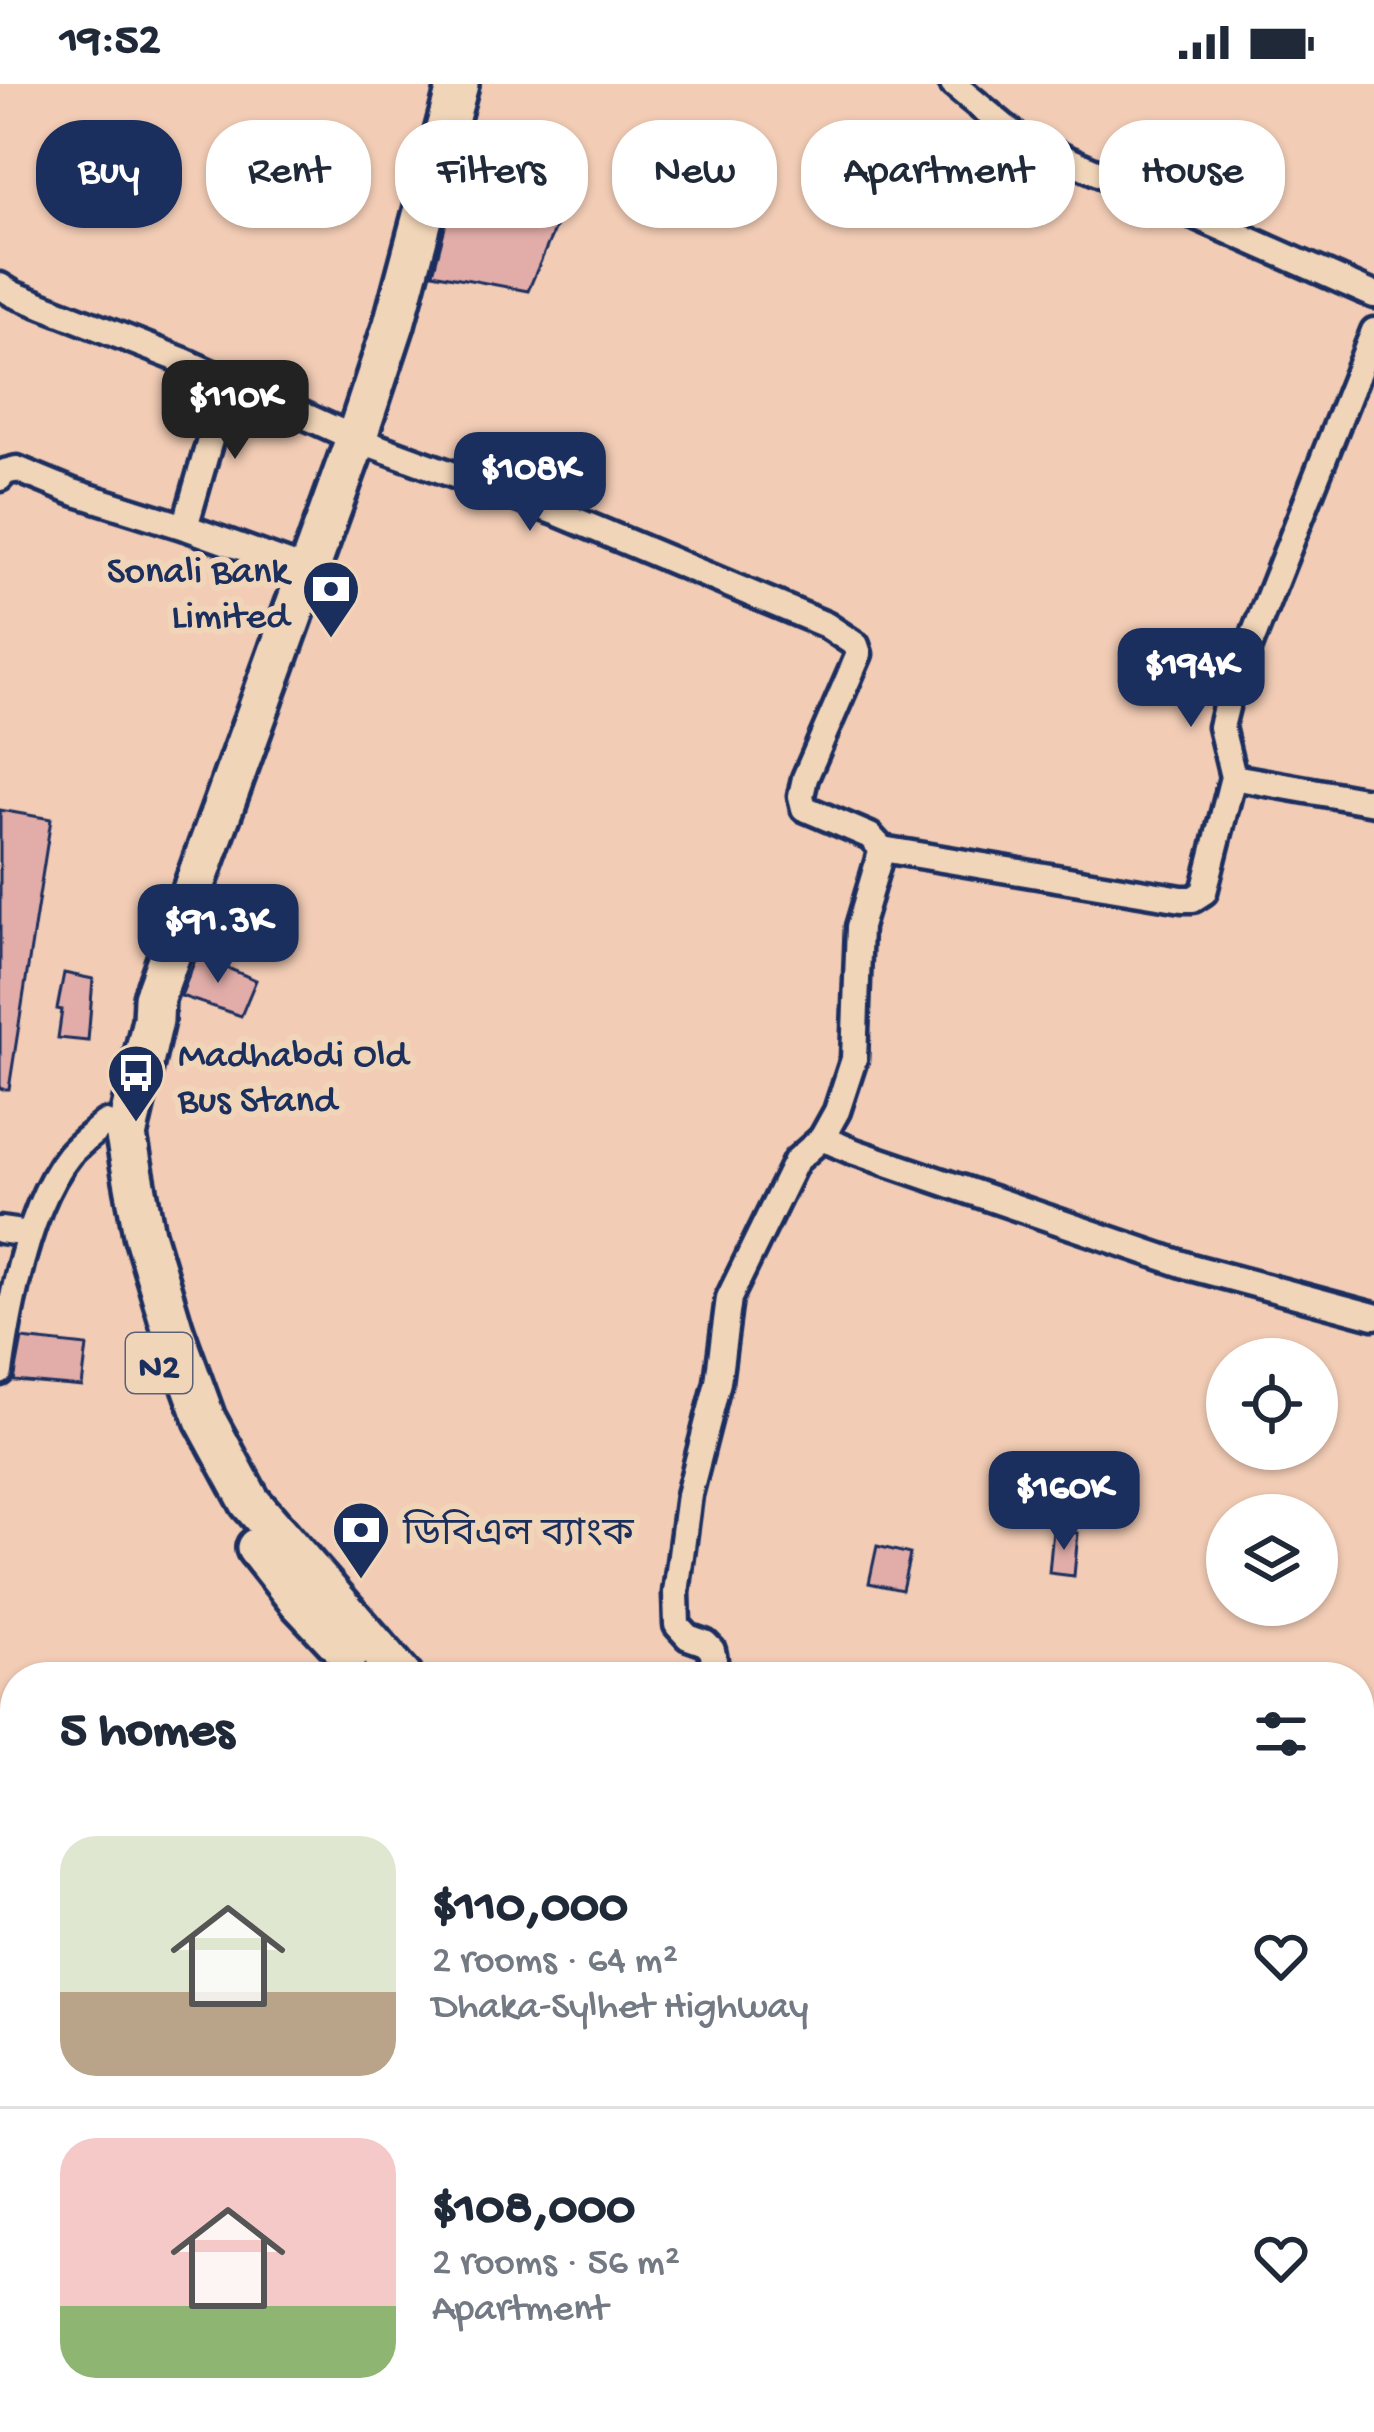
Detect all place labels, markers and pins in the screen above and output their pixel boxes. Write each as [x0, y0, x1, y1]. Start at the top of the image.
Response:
pin: $110K [151, 360, 319, 462]
pin: $108K [446, 432, 614, 534]
place label: Sonali Bank Limited [107, 551, 293, 642]
bank icon: Sonali Bank Limited [300, 558, 362, 640]
pin: $194K [1107, 628, 1275, 730]
pin: $91.3K [120, 884, 316, 986]
place label: Madhabdi Old Bus Stand [177, 1035, 411, 1126]
bus stop icon: Madhabdi Old Bus Stand [105, 1042, 167, 1124]
pin: $160K [980, 1451, 1148, 1553]
bank icon: ডিবিএল ব্যাংক [330, 1499, 392, 1581]
place label: ডিবিএল ব্যাংক [402, 1509, 634, 1560]

